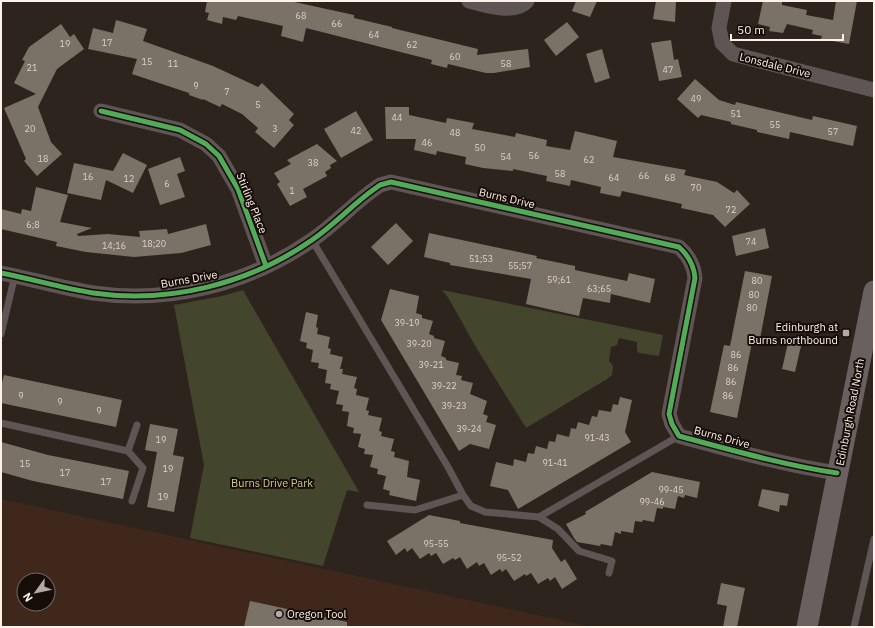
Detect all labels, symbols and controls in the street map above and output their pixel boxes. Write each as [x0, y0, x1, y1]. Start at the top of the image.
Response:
house number: 68 [296, 10, 306, 21]
scale bar [731, 16, 843, 42]
house number: 66 [332, 18, 342, 29]
text: 50 m [737, 22, 765, 37]
house number: 64 [369, 29, 379, 40]
house number: 17 [102, 37, 112, 48]
house number: 19 [60, 38, 70, 49]
house number: 62 [407, 39, 417, 50]
street label: Lonsdale Drive [738, 49, 812, 81]
house number: 60 [450, 51, 460, 62]
house number: 15 [142, 56, 152, 67]
house number: 11 [168, 58, 178, 69]
house number: 58 [501, 58, 511, 69]
house number: 21 [27, 62, 37, 73]
house number: 47 [663, 64, 673, 75]
house number: 9 [193, 80, 199, 91]
house number: 7 [224, 86, 230, 97]
house number: 49 [691, 93, 701, 104]
house number: 5 [255, 99, 261, 110]
house number: 51 [731, 108, 741, 119]
house number: 44 [392, 112, 402, 123]
house number: 55 [770, 119, 780, 130]
house number: 20 [25, 123, 35, 134]
house number: 3 [272, 123, 278, 134]
house number: 42 [351, 125, 361, 136]
house number: 57 [828, 126, 838, 137]
house number: 48 [450, 127, 460, 138]
house number: 46 [422, 137, 432, 148]
house number: 50 [475, 142, 485, 153]
house number: 56 [529, 150, 539, 161]
house number: 54 [501, 151, 511, 162]
house number: 18 [38, 153, 48, 164]
house number: 62 [584, 154, 594, 165]
house number: 38 [308, 157, 318, 168]
house number: 58 [555, 168, 565, 179]
street label: Stirling Place [233, 170, 271, 236]
house number: 66 [639, 170, 649, 181]
house number: 16 [83, 171, 93, 182]
house number: 64 [609, 172, 619, 183]
house number: 68 [665, 172, 675, 183]
house number: 12 [124, 173, 134, 184]
house number: 6 [164, 178, 170, 189]
house number: 70 [691, 182, 701, 193]
house number: 1 [289, 185, 295, 196]
street label: Burns Drive [478, 185, 536, 211]
house number: 72 [726, 204, 736, 215]
house number: 6;8 [26, 219, 40, 230]
house number: 74 [746, 236, 756, 247]
house number: 18;20 [142, 238, 166, 249]
house number: 14;16 [102, 240, 126, 251]
house number: 51;53 [469, 253, 493, 264]
house number: 55;57 [508, 260, 532, 271]
street label: Burns Drive [160, 267, 218, 291]
house number: 59;61 [547, 274, 571, 285]
house number: 80 [752, 275, 762, 286]
house number: 63;65 [587, 283, 611, 294]
house number: 80 [749, 289, 759, 300]
house number: 80 [747, 302, 757, 313]
house number: 39-19 [394, 317, 420, 328]
place label: Edinburgh at Burns northbound [748, 320, 838, 347]
marker: Edinburgh at Burns northbound [841, 328, 851, 338]
house number: 39-20 [406, 338, 432, 349]
house number: 86 [731, 349, 741, 360]
street label: Edinburgh Road North [833, 357, 867, 467]
house number: 39-21 [418, 359, 444, 370]
house number: 86 [728, 362, 738, 373]
house number: 86 [726, 376, 736, 387]
house number: 39-22 [431, 380, 457, 391]
house number: 9 [18, 390, 24, 401]
house number: 86 [723, 390, 733, 401]
house number: 9 [57, 396, 63, 407]
house number: 39-23 [441, 400, 467, 411]
house number: 9 [96, 405, 102, 416]
house number: 39-24 [456, 423, 482, 434]
street label: Burns Drive [693, 423, 751, 451]
house number: 91-43 [584, 432, 610, 443]
house number: 19 [156, 434, 166, 445]
house number: 91-41 [542, 457, 568, 468]
house number: 15 [20, 458, 30, 469]
house number: 19 [163, 463, 173, 474]
house number: 17 [60, 467, 70, 478]
house number: 17 [101, 476, 111, 487]
park label: Burns Drive Park [231, 476, 313, 490]
house number: 99-45 [658, 484, 684, 495]
house number: 19 [158, 491, 168, 502]
house number: 99-46 [639, 496, 665, 507]
house number: 95-55 [423, 538, 449, 549]
house number: 95-52 [496, 552, 522, 563]
north arrow [16, 572, 56, 612]
text: N [20, 590, 36, 605]
place label: Oregon Tool [287, 607, 346, 621]
marker: Oregon Tool [274, 609, 284, 619]

